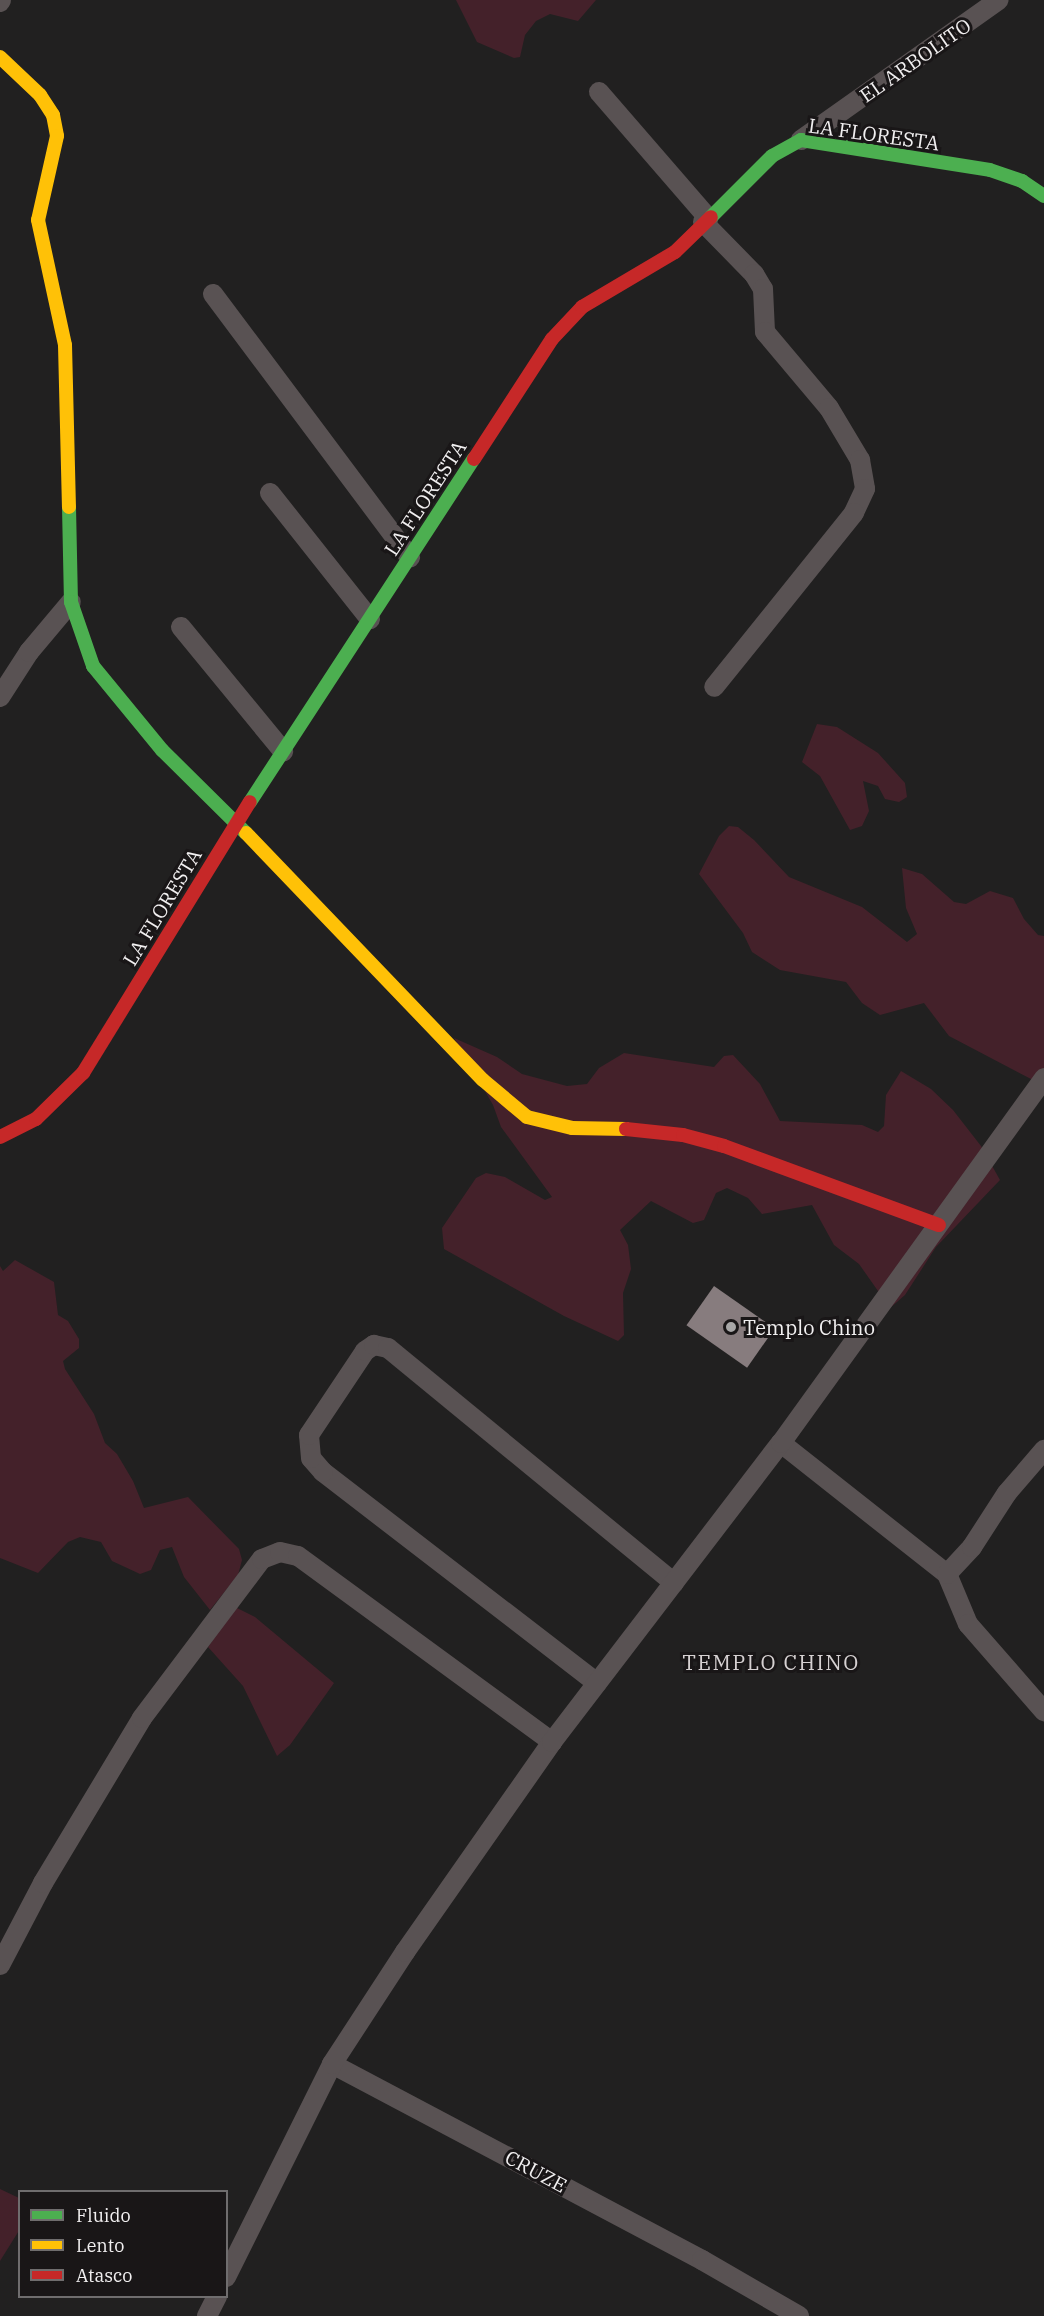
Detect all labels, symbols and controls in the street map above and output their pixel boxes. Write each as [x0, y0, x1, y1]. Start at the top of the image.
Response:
street label: EL ARBOLITO [855, 13, 975, 107]
street label: LA FLORESTA [807, 113, 941, 155]
street label: LA FLORESTA [379, 436, 471, 560]
street label: LA FLORESTA [118, 844, 206, 970]
place label: Templo Chino [743, 1315, 875, 1339]
marker: Templo Chino [724, 1320, 738, 1334]
district label: TEMPLO CHINO [682, 1649, 860, 1675]
street label: CRUZE [501, 2145, 571, 2197]
legend [18, 2190, 228, 2298]
text: Fluido [76, 2204, 131, 2227]
text: Lento [76, 2234, 124, 2257]
text: Atasco [76, 2264, 132, 2287]

